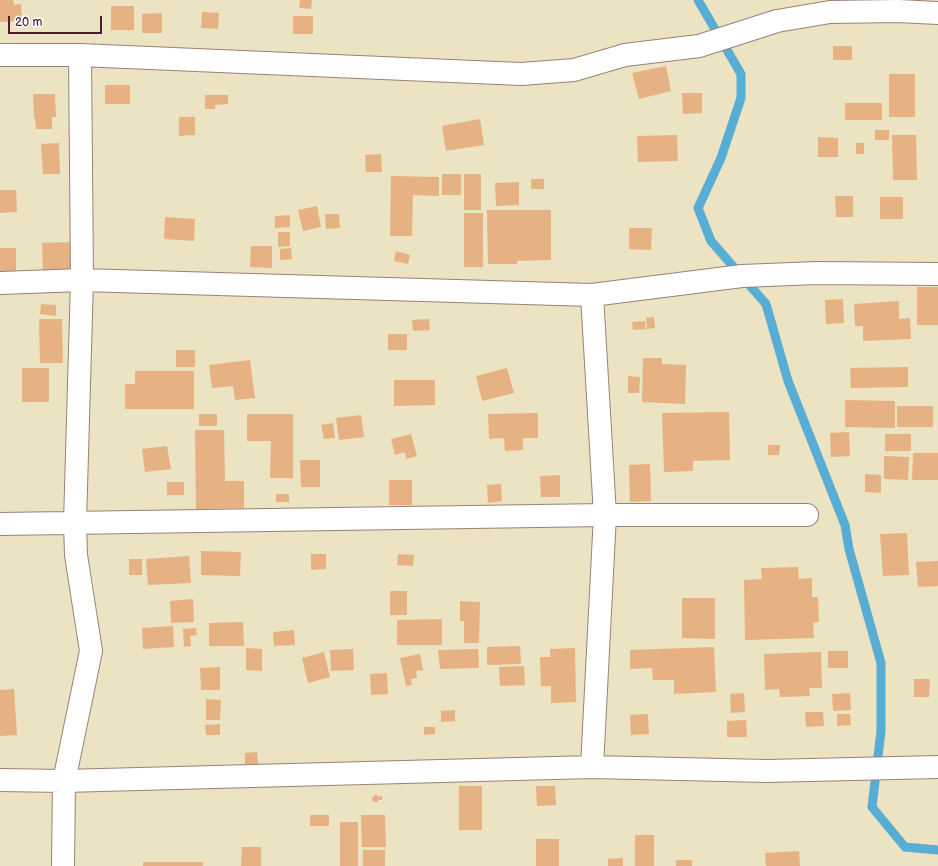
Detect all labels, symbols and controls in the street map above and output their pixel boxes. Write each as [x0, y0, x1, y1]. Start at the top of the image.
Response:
scale bar [10, 8, 104, 34]
text: 20 m [15, 15, 42, 30]

